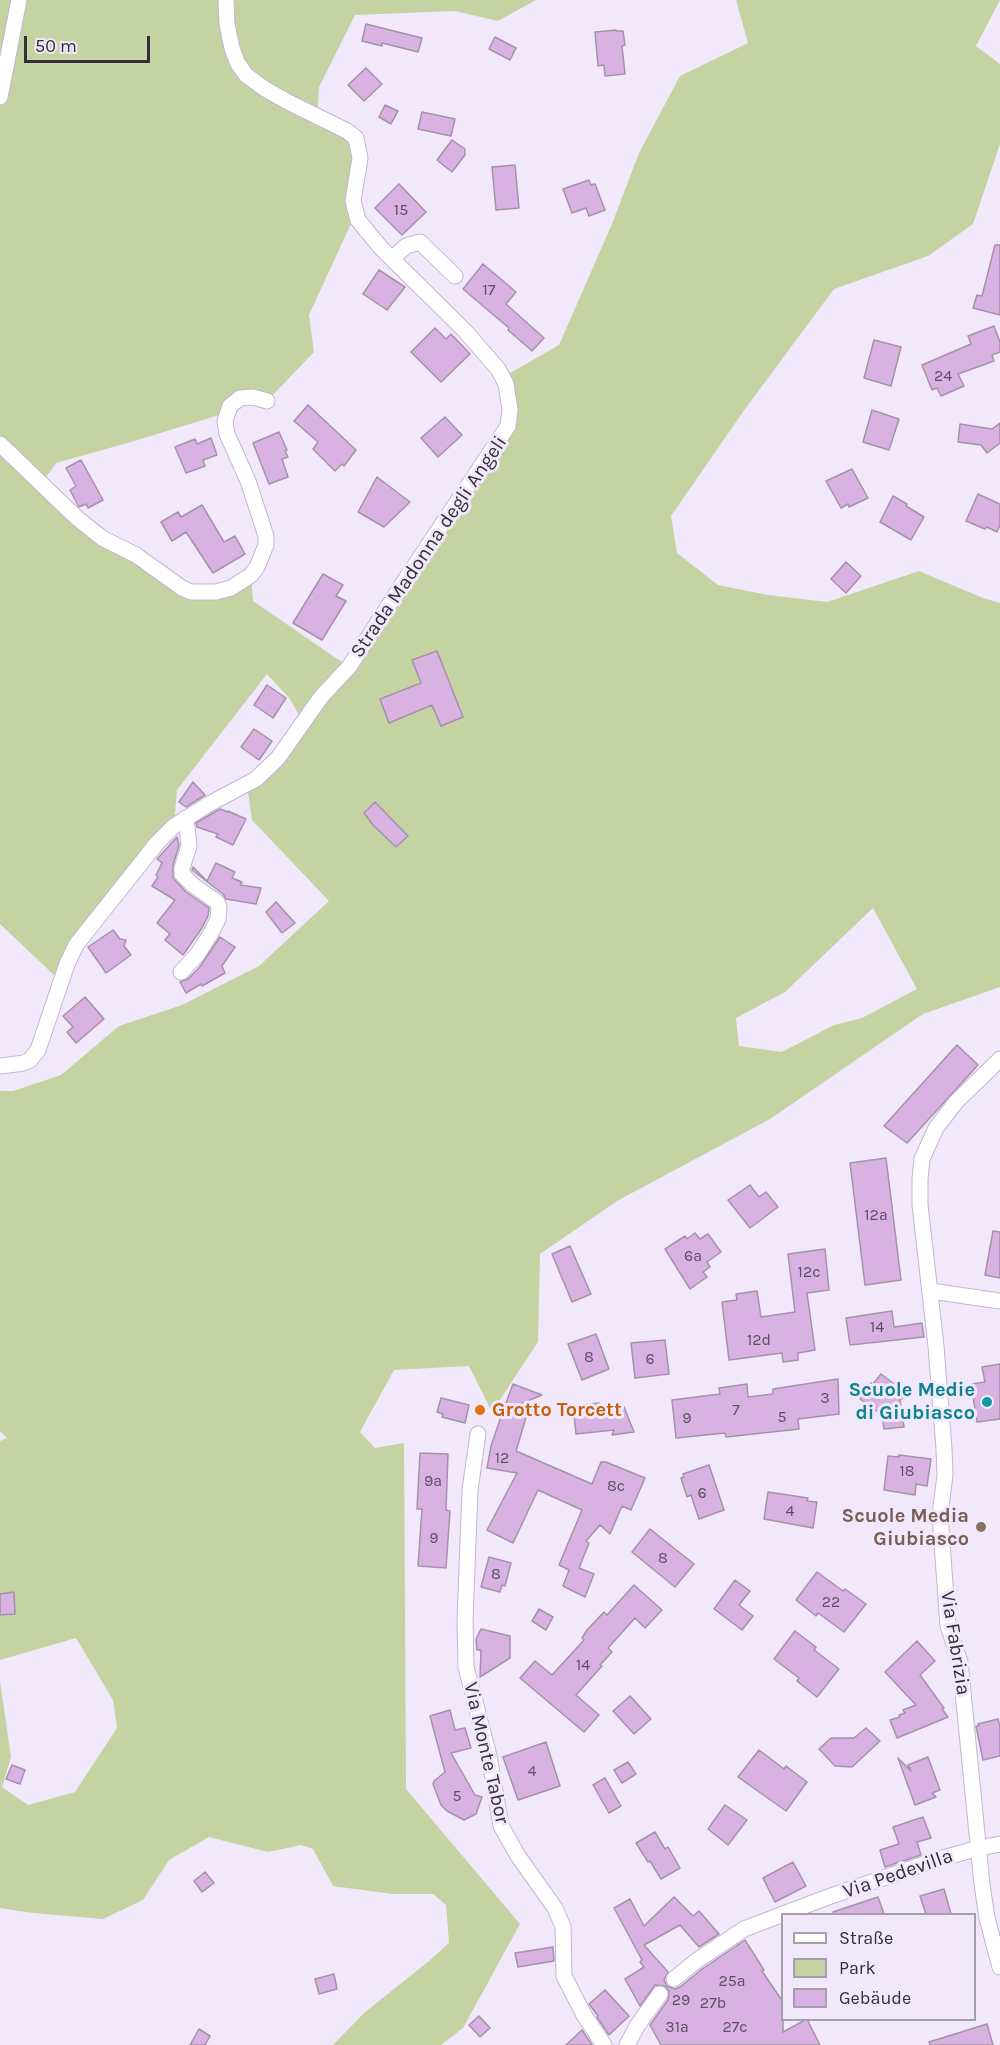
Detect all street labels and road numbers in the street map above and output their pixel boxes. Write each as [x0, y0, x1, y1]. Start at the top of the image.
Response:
street label: Strada Madonna degli Angeli [346, 431, 512, 663]
street label: Via Fabrizia [935, 1589, 975, 1697]
street label: Via Monte Tabor [458, 1680, 514, 1826]
street label: Via Pedevilla [840, 1844, 956, 1904]

